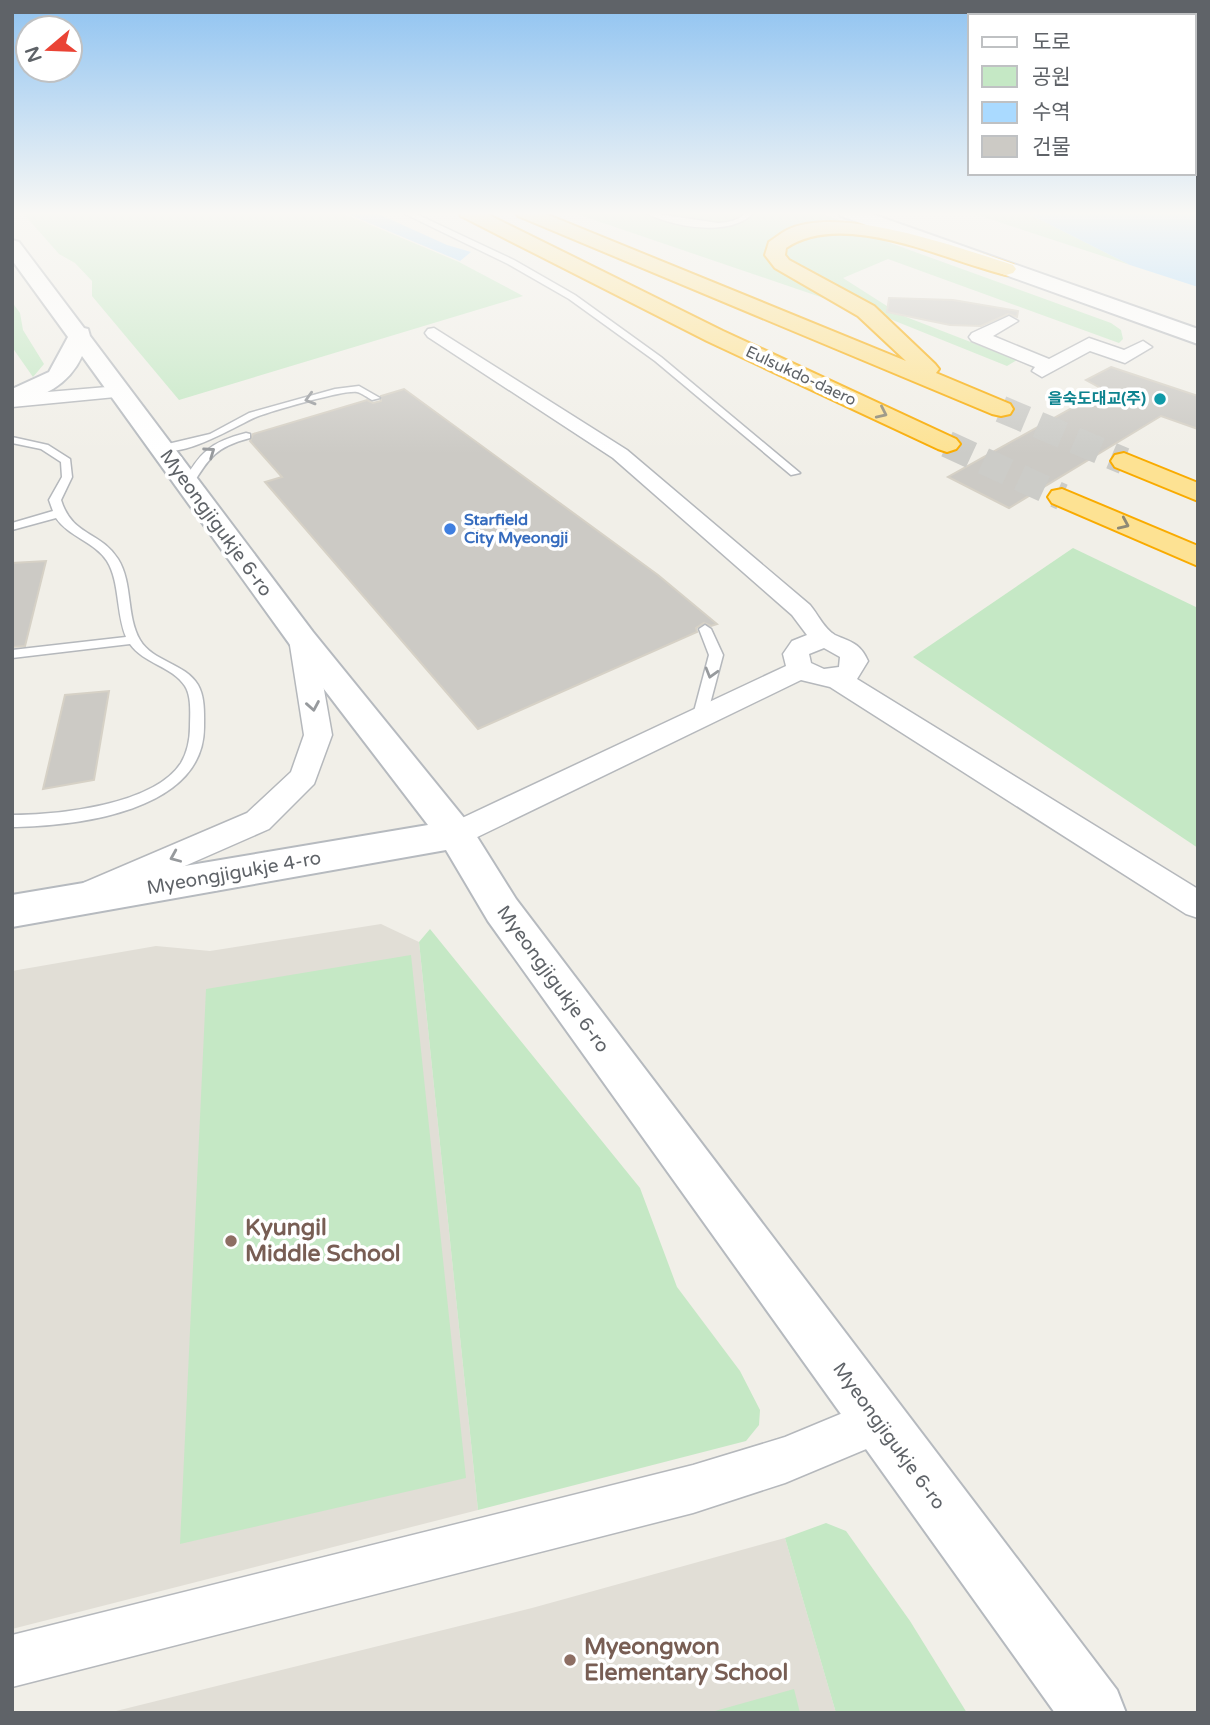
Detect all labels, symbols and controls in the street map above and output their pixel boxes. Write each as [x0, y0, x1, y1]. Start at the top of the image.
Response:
north arrow [14, 14, 84, 84]
legend [968, 14, 1196, 175]
text: 도로 [1032, 30, 1071, 55]
text: N [21, 43, 47, 65]
text: 공원 [1032, 65, 1071, 90]
text: 수역 [1032, 100, 1071, 125]
text: 건물 [1032, 135, 1071, 160]
street label: Eulsukdo-daero [742, 342, 860, 410]
place label: 을숙도대교(주) [1048, 389, 1146, 409]
one-way arrow [304, 390, 316, 405]
marker: 을숙도대교(주) [1152, 391, 1168, 407]
one-way arrow [875, 405, 887, 419]
street label: Myeongjigukje 6-ro [155, 445, 277, 601]
one-way arrow [202, 448, 215, 461]
place label: Starfield City Myeongji [464, 510, 568, 548]
one-way arrow [1117, 516, 1129, 530]
marker: Starfield City Myeongji [442, 521, 458, 537]
one-way arrow [705, 667, 720, 679]
one-way arrow [305, 700, 320, 712]
street label: Myeongjigukje 4-ro [145, 847, 323, 899]
one-way arrow [170, 849, 182, 863]
street label: Myeongjigukje 6-ro [492, 901, 614, 1057]
place label: Kyungil Middle School [245, 1214, 401, 1268]
marker: Kyungil Middle School [223, 1233, 239, 1249]
street label: Myeongjigukje 6-ro [828, 1358, 950, 1514]
place label: Myeongwon Elementary School [584, 1633, 788, 1687]
marker: Myeongwon Elementary School [562, 1652, 578, 1668]

